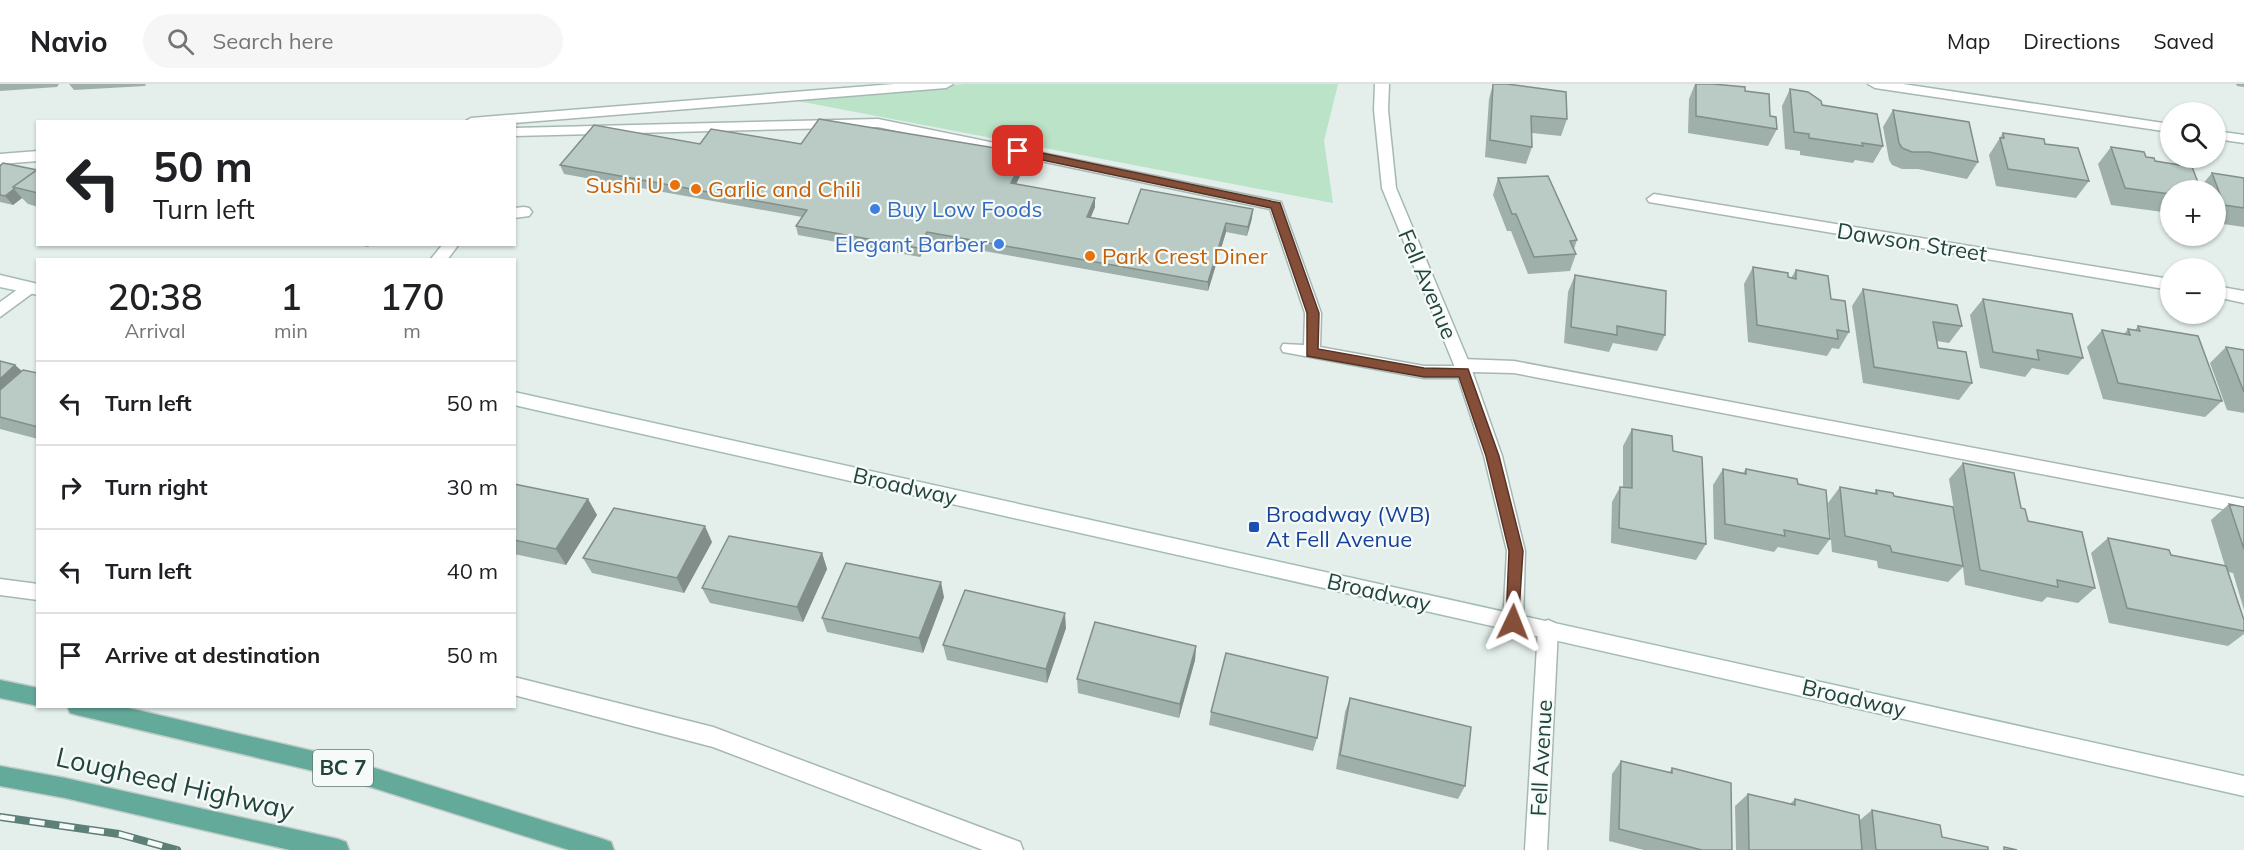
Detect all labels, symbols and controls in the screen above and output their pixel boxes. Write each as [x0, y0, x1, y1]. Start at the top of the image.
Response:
search box [143, 14, 563, 68]
text: Navio [30, 24, 107, 59]
icon: search [164, 25, 197, 58]
text: Search here [212, 27, 333, 55]
text: Map [1947, 28, 1990, 54]
text: Directions [2023, 28, 2120, 54]
text: Saved [2153, 28, 2214, 54]
map controls [2160, 102, 2226, 324]
button: search [2160, 102, 2226, 168]
pin [992, 125, 1043, 176]
icon: arrive [1001, 134, 1034, 167]
text: 50 m [153, 140, 253, 193]
icon: left [54, 144, 132, 222]
place label: Sushi U [586, 171, 663, 199]
place label: Garlic and Chili [708, 175, 861, 203]
marker: Sushi U [668, 178, 682, 192]
button: + [2160, 180, 2226, 246]
marker: Garlic and Chili [689, 182, 703, 196]
text: Turn left [153, 192, 255, 226]
place label: Buy Low Foods [887, 195, 1042, 223]
marker: Buy Low Foods [868, 202, 882, 216]
street label: Dawson Street [1835, 216, 1989, 268]
street label: Fell Avenue [1392, 225, 1464, 343]
place label: Elegant Barber [835, 230, 987, 258]
marker: Elegant Barber [992, 237, 1006, 251]
place label: Park Crest Diner [1102, 242, 1268, 270]
marker: Park Crest Diner [1083, 249, 1097, 263]
button: − [2160, 258, 2226, 324]
text: 20:38 [108, 274, 202, 319]
text: 1 [280, 274, 302, 319]
text: 170 [380, 274, 444, 319]
text: Arrival [124, 318, 186, 343]
text: min [274, 318, 308, 343]
text: m [403, 318, 421, 343]
icon: left [54, 387, 87, 420]
text: Turn left [105, 389, 192, 417]
text: 50 m [447, 389, 498, 417]
street label: Broadway [850, 460, 960, 512]
icon: right [54, 471, 87, 504]
text: Turn right [105, 473, 208, 501]
text: 30 m [447, 473, 498, 501]
place label: Broadway (WB) At Fell Avenue [1266, 500, 1431, 553]
marker: Broadway (WB) At Fell Avenue [1247, 520, 1261, 534]
icon: left [54, 555, 87, 588]
text: Turn left [105, 557, 192, 585]
text: 40 m [447, 557, 498, 585]
street label: Broadway [1324, 566, 1434, 618]
position arrow [1481, 590, 1545, 654]
icon: arrive [54, 639, 87, 672]
text: Arrive at destination [105, 641, 320, 669]
text: 50 m [447, 641, 498, 669]
street label: Broadway [1799, 672, 1909, 724]
street label: Fell Avenue [1524, 699, 1558, 817]
street label: Lougheed Highway [53, 739, 298, 827]
road number: BC 7 [313, 750, 373, 786]

